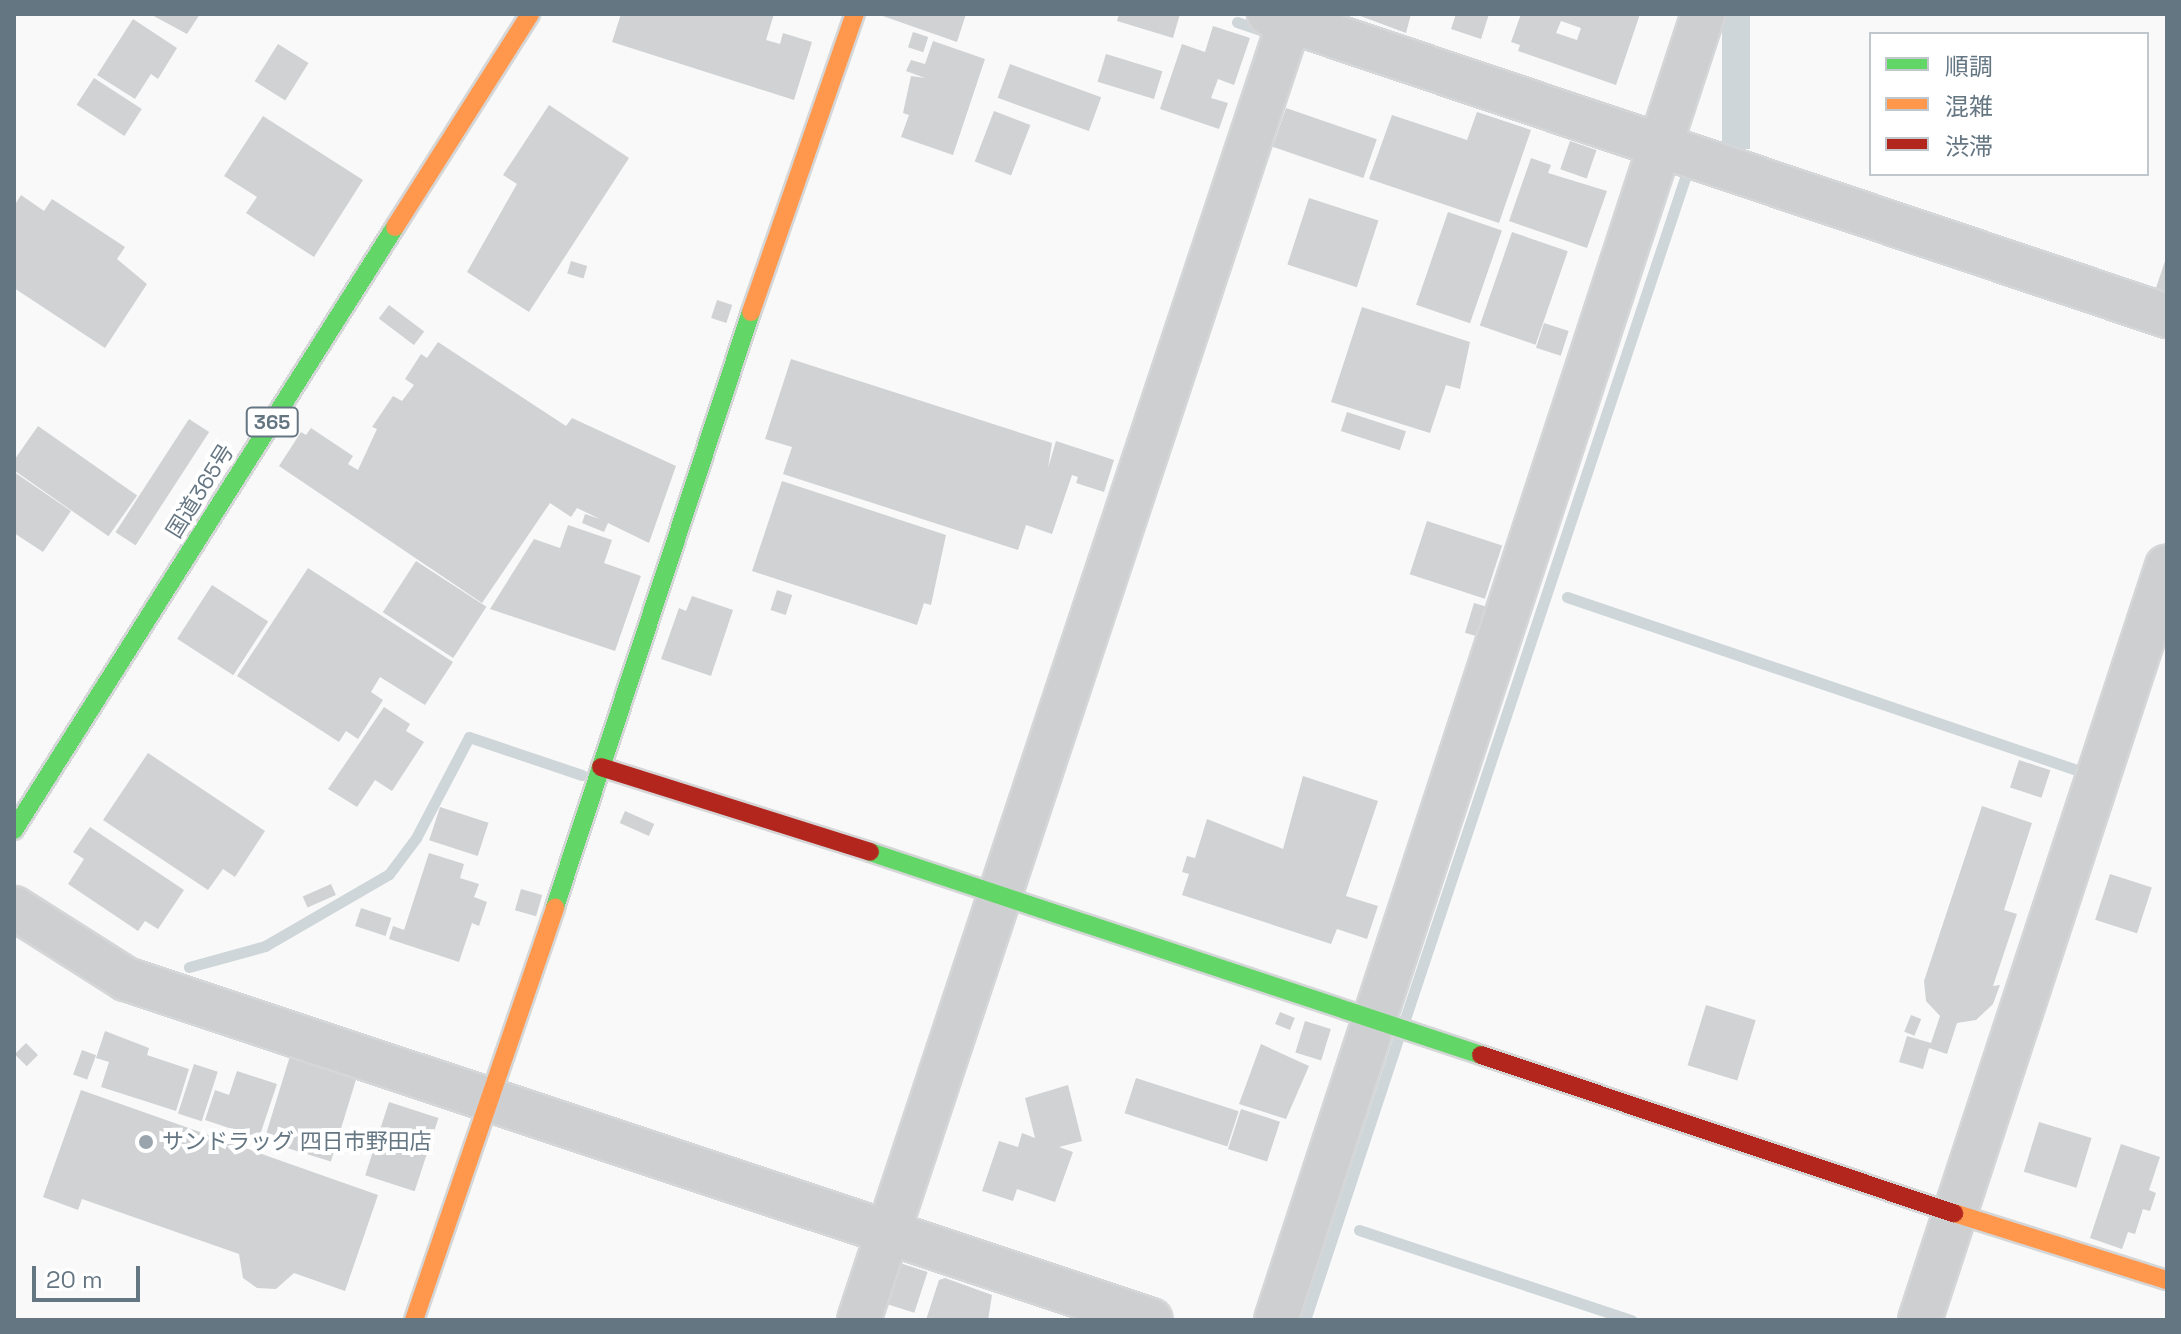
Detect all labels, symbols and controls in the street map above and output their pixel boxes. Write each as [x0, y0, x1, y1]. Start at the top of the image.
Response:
legend [1869, 32, 2149, 176]
text: 順調 [1945, 51, 1993, 82]
text: 混雑 [1945, 91, 1993, 122]
text: 渋滞 [1945, 131, 1993, 162]
road number: 365 [244, 406, 300, 438]
street label: 国道365号 [161, 439, 239, 543]
place label: サンドラッグ 四日市野田店 [162, 1129, 432, 1155]
marker: サンドラッグ 四日市野田店 [137, 1133, 155, 1151]
scale bar [36, 1250, 144, 1300]
text: 20 m [46, 1264, 103, 1295]

